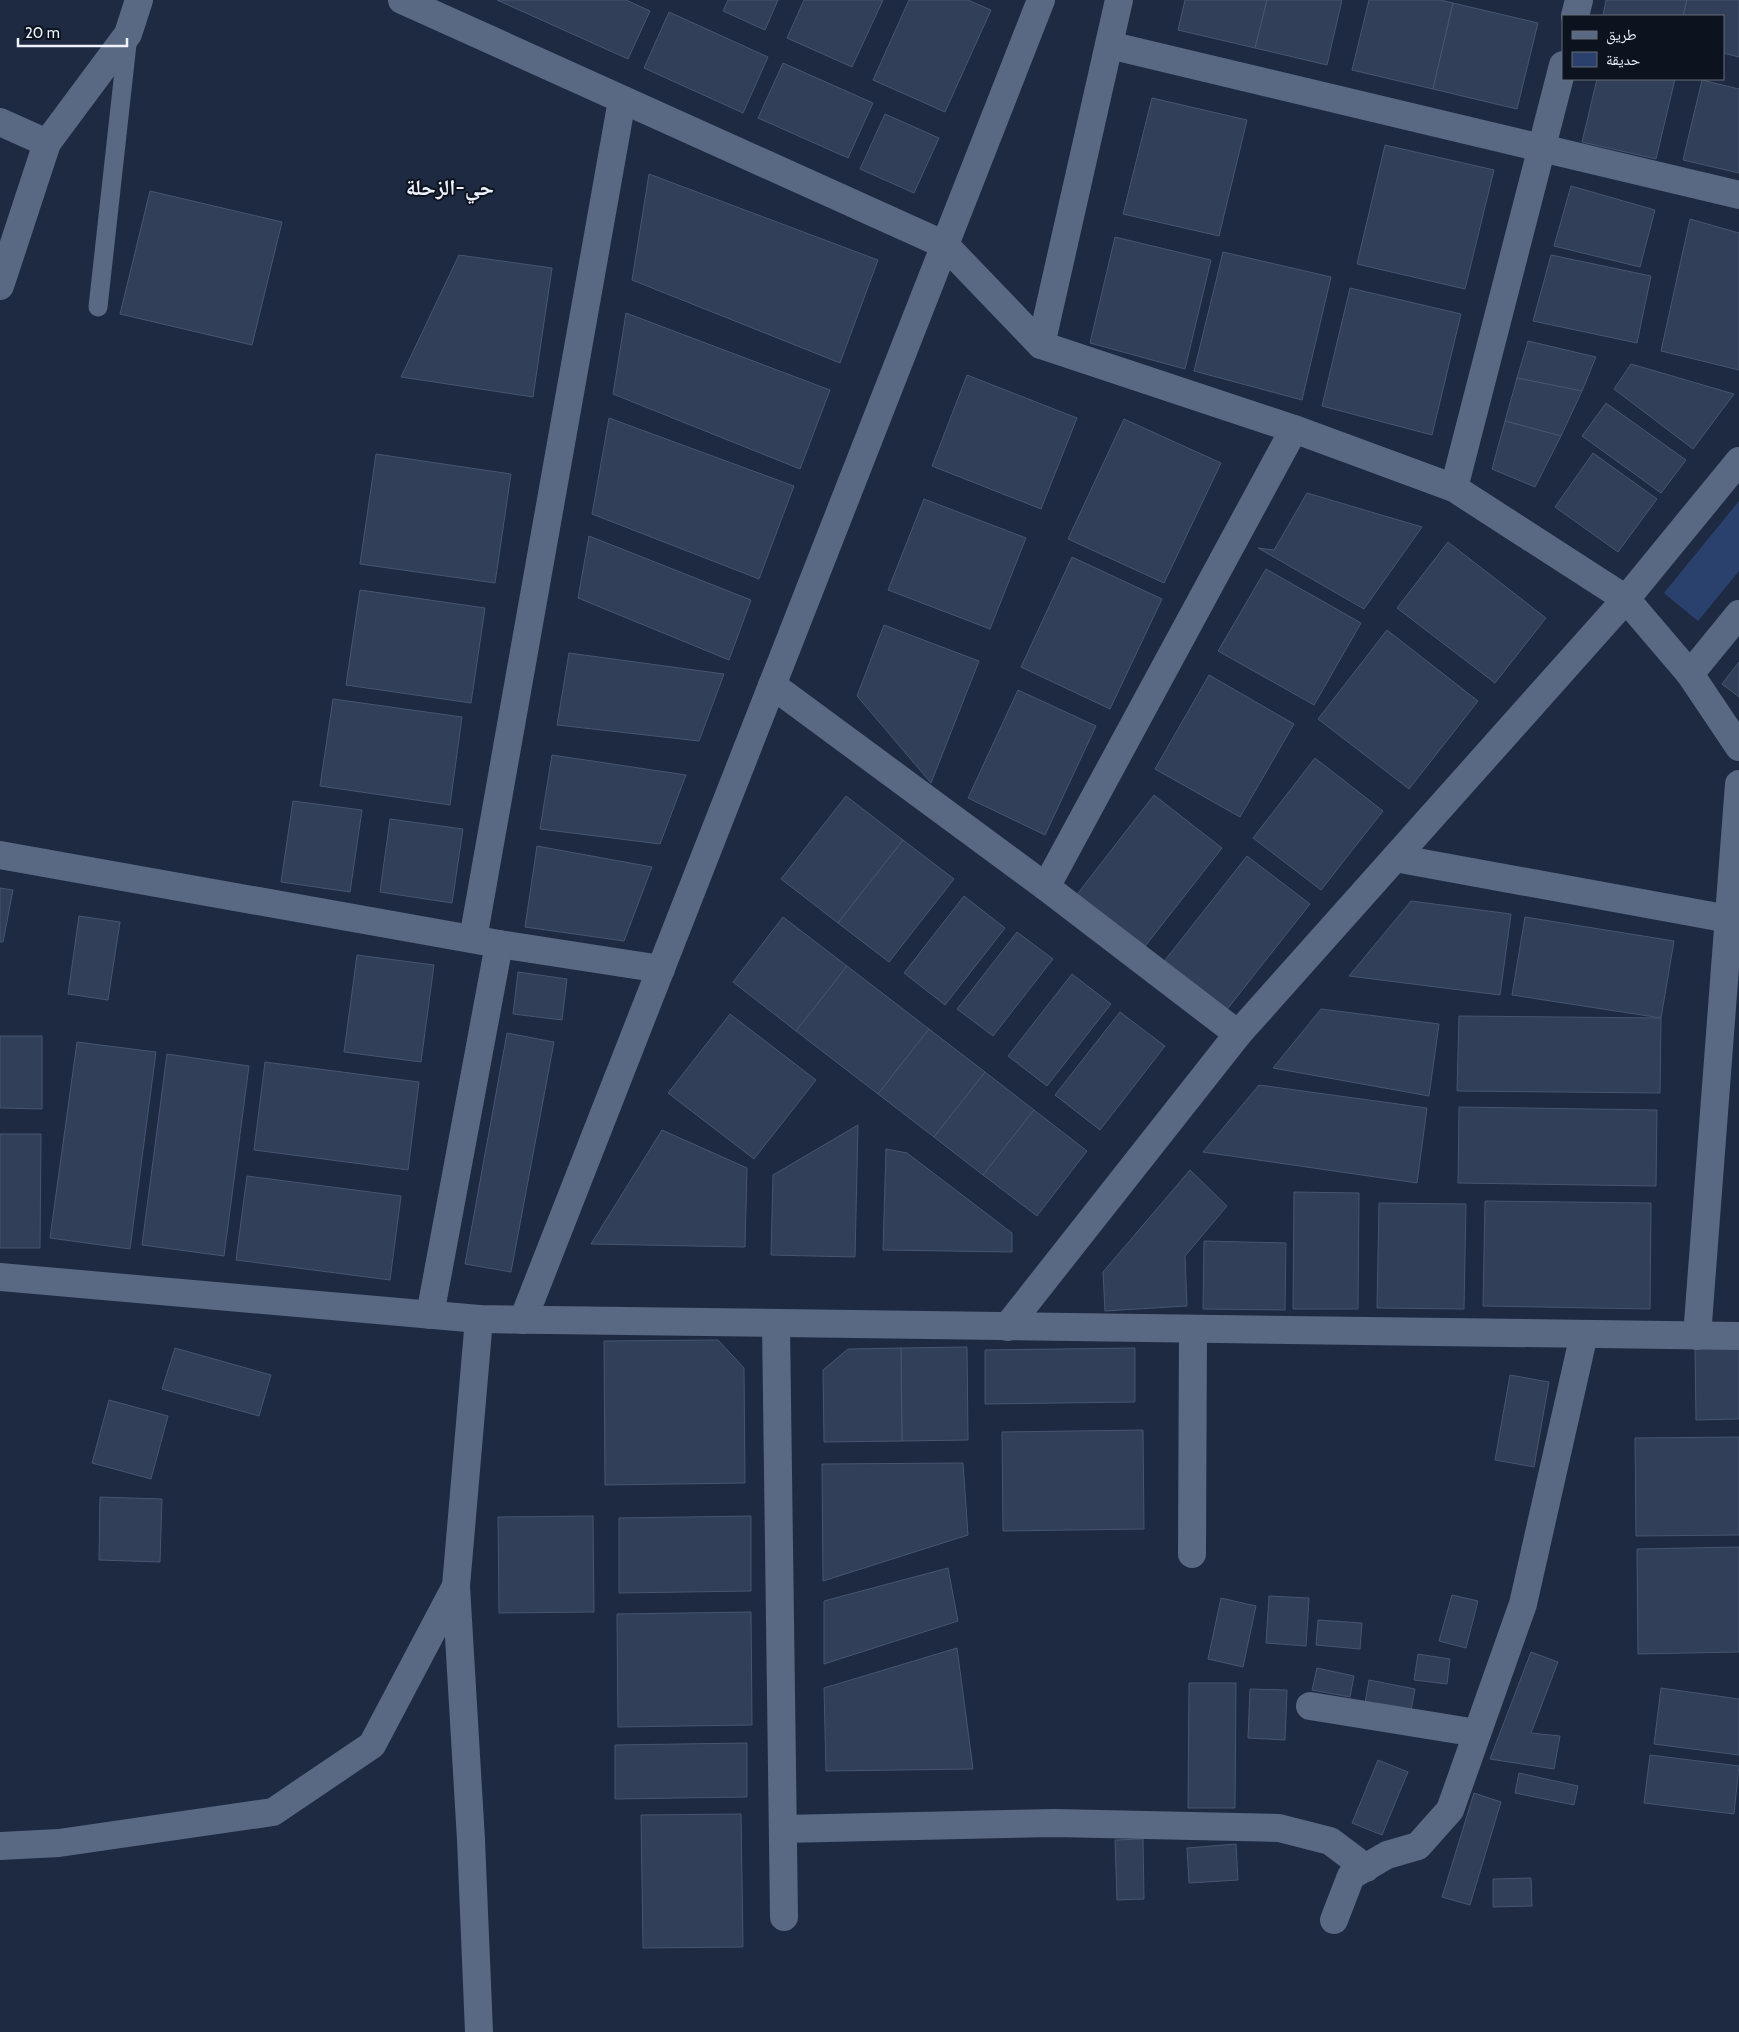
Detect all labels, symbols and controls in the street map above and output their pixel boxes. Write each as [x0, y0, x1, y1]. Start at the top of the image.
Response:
scale bar [18, 15, 126, 47]
legend [1562, 15, 1724, 80]
text: 20 m [25, 24, 60, 42]
text: طريق [1606, 26, 1637, 45]
text: حديقة [1606, 51, 1641, 69]
district label: حي-الزحلة [406, 174, 494, 204]

